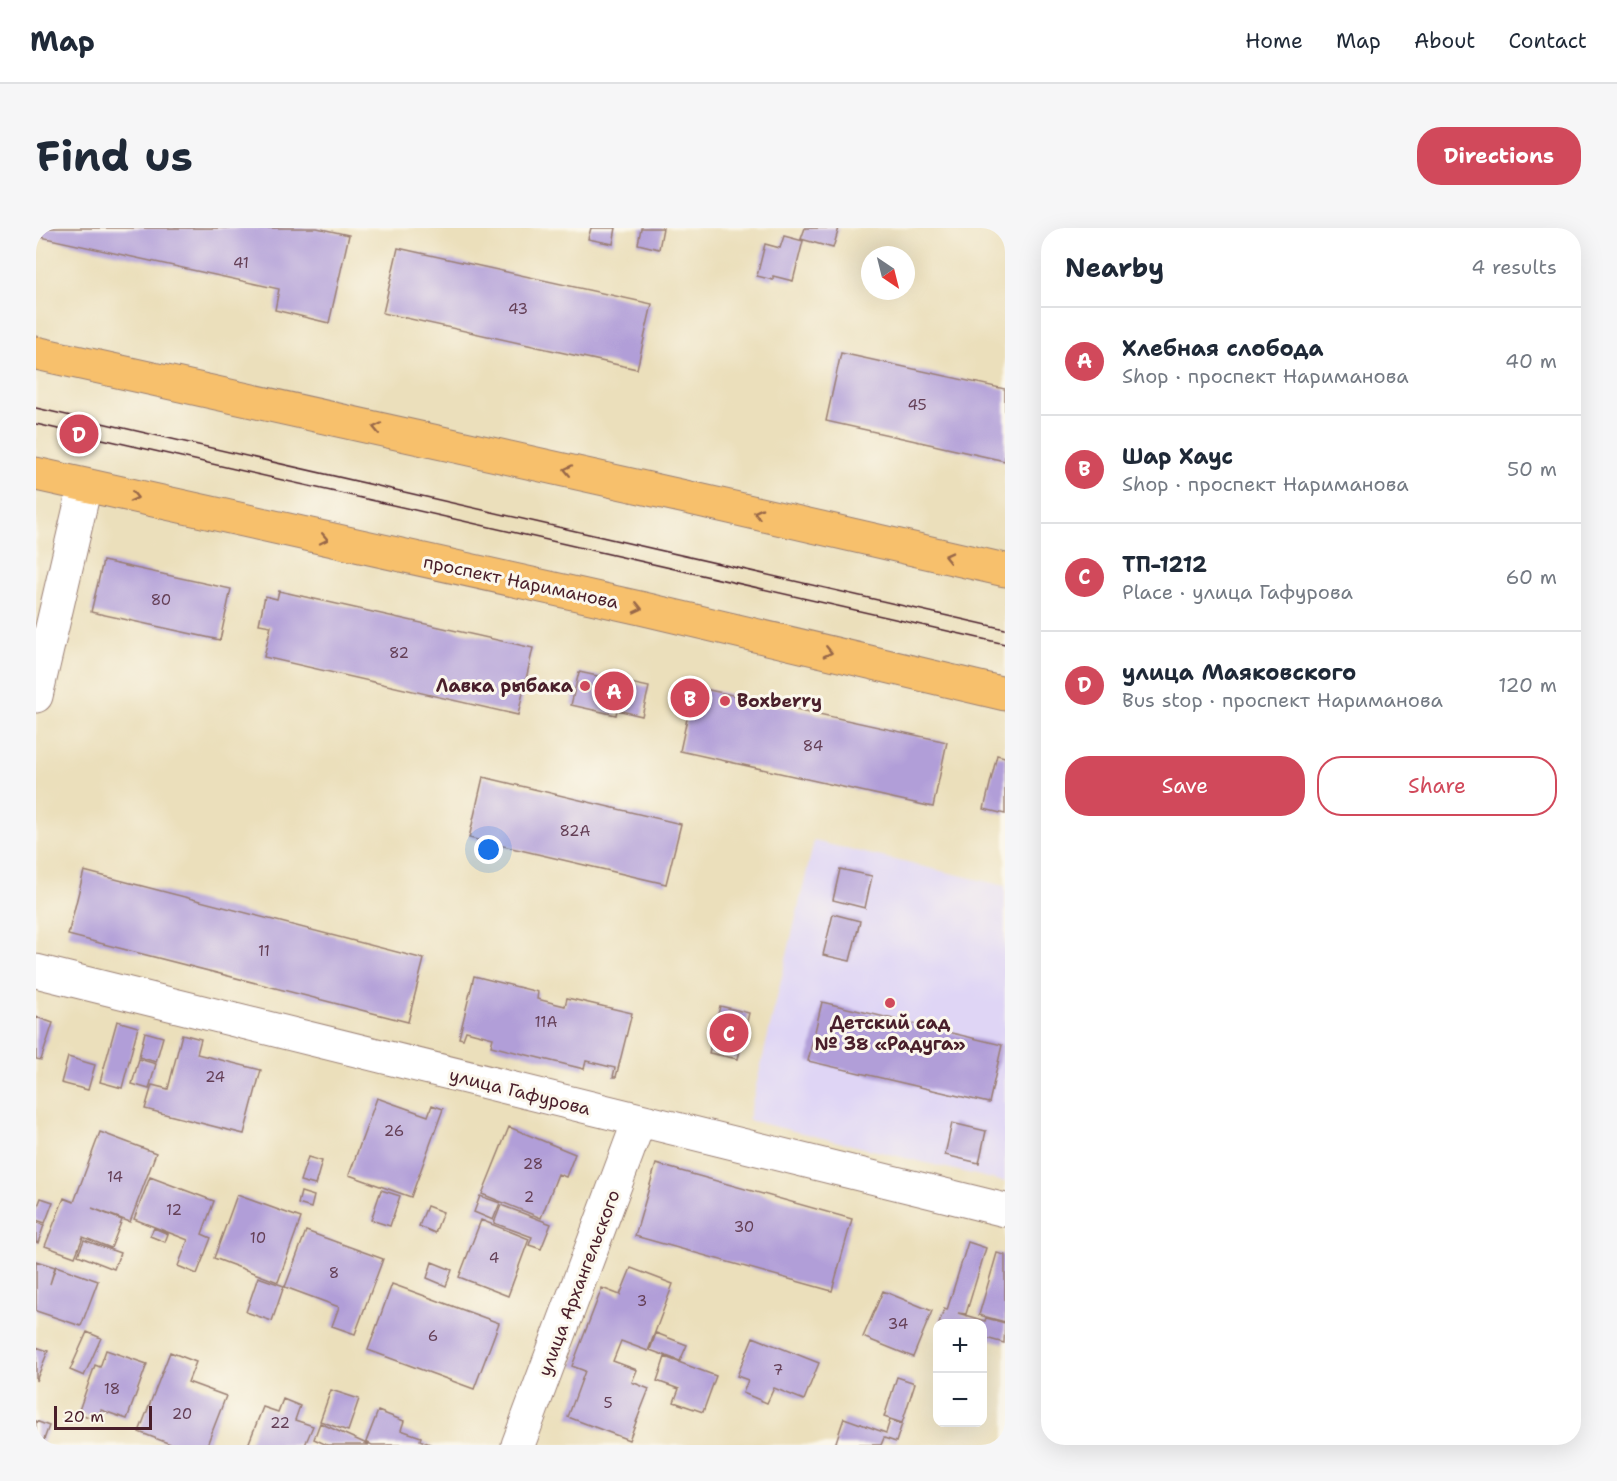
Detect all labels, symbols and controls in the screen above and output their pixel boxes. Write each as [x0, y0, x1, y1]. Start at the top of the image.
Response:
text: Map [30, 22, 95, 60]
text: Home [1245, 27, 1303, 55]
text: Map [1336, 27, 1381, 55]
text: About [1414, 27, 1475, 55]
text: Contact [1508, 27, 1587, 55]
button: Directions [1417, 127, 1581, 185]
text: Find us [36, 128, 193, 184]
north arrow [861, 246, 915, 300]
text: Nearby [1065, 250, 1164, 285]
house number: 41 [233, 253, 249, 273]
text: 4 results [1471, 254, 1557, 280]
house number: 43 [508, 299, 528, 319]
text: Хлебная слобода [1122, 334, 1324, 363]
text: A [1077, 348, 1092, 374]
text: 40 m [1505, 348, 1557, 374]
text: Shop · проспект Нариманова [1122, 363, 1409, 389]
house number: 45 [907, 395, 927, 415]
pin: D [60, 412, 99, 456]
one-way arrow [373, 422, 383, 435]
text: Шар Хаус [1122, 442, 1233, 471]
text: B [1078, 456, 1091, 482]
text: 50 m [1507, 456, 1557, 482]
one-way arrow [563, 465, 573, 478]
text: Shop · проспект Нариманова [1122, 471, 1409, 497]
one-way arrow [129, 489, 139, 502]
one-way arrow [753, 507, 763, 520]
one-way arrow [319, 531, 329, 544]
street label: проспект Нариманова [421, 550, 621, 614]
text: ТП-1212 [1122, 550, 1207, 579]
one-way arrow [943, 551, 953, 564]
text: C [1078, 564, 1091, 590]
text: 60 m [1505, 564, 1557, 590]
text: Place · улица Гафурова [1122, 579, 1353, 605]
house number: 80 [151, 590, 171, 610]
one-way arrow [633, 600, 643, 613]
house number: 82 [389, 643, 409, 663]
one-way arrow [823, 645, 833, 658]
text: улица Маяковского [1122, 658, 1356, 687]
pin: A [594, 668, 634, 714]
text: D [1077, 672, 1092, 698]
text: 120 m [1498, 672, 1557, 698]
place label: Лавка рыбака [436, 674, 574, 698]
pin: B [670, 676, 710, 720]
marker: Лавка рыбака [578, 679, 592, 693]
text: Bus stop · проспект Нариманова [1122, 687, 1443, 713]
place label: Boxberry [737, 689, 822, 713]
marker: Boxberry [718, 694, 732, 708]
house number: 84 [803, 736, 823, 756]
button: Save [1065, 756, 1305, 816]
button: Share [1317, 756, 1557, 816]
house number: 82А [560, 821, 591, 841]
your location [474, 835, 503, 864]
house number: 11 [258, 941, 270, 961]
marker: Детский сад № 38 «Радуга» [883, 996, 897, 1010]
pin: C [710, 1010, 748, 1056]
place label: Детский сад № 38 «Радуга» [814, 1011, 966, 1056]
house number: 11А [535, 1012, 558, 1032]
street label: улица Гафурова [447, 1063, 593, 1121]
house number: 24 [205, 1067, 225, 1087]
house number: 26 [384, 1121, 404, 1141]
house number: 28 [523, 1154, 543, 1174]
house number: 14 [107, 1167, 123, 1187]
street label: улица Архангельского [532, 1186, 626, 1380]
house number: 2 [524, 1187, 534, 1207]
house number: 12 [166, 1200, 182, 1220]
house number: 30 [734, 1217, 754, 1237]
house number: 10 [250, 1228, 266, 1248]
house number: 4 [489, 1248, 499, 1268]
house number: 8 [329, 1263, 339, 1283]
house number: 3 [637, 1291, 647, 1311]
house number: 34 [888, 1314, 908, 1334]
map controls [933, 1319, 987, 1427]
button: + [933, 1319, 987, 1373]
house number: 6 [428, 1326, 438, 1346]
house number: 7 [773, 1360, 783, 1380]
button: − [933, 1373, 987, 1427]
house number: 18 [104, 1379, 120, 1399]
house number: 5 [603, 1393, 613, 1413]
scale bar [54, 1403, 152, 1430]
house number: 20 [172, 1404, 192, 1424]
text: 20 m [63, 1406, 104, 1427]
house number: 22 [270, 1413, 290, 1433]

